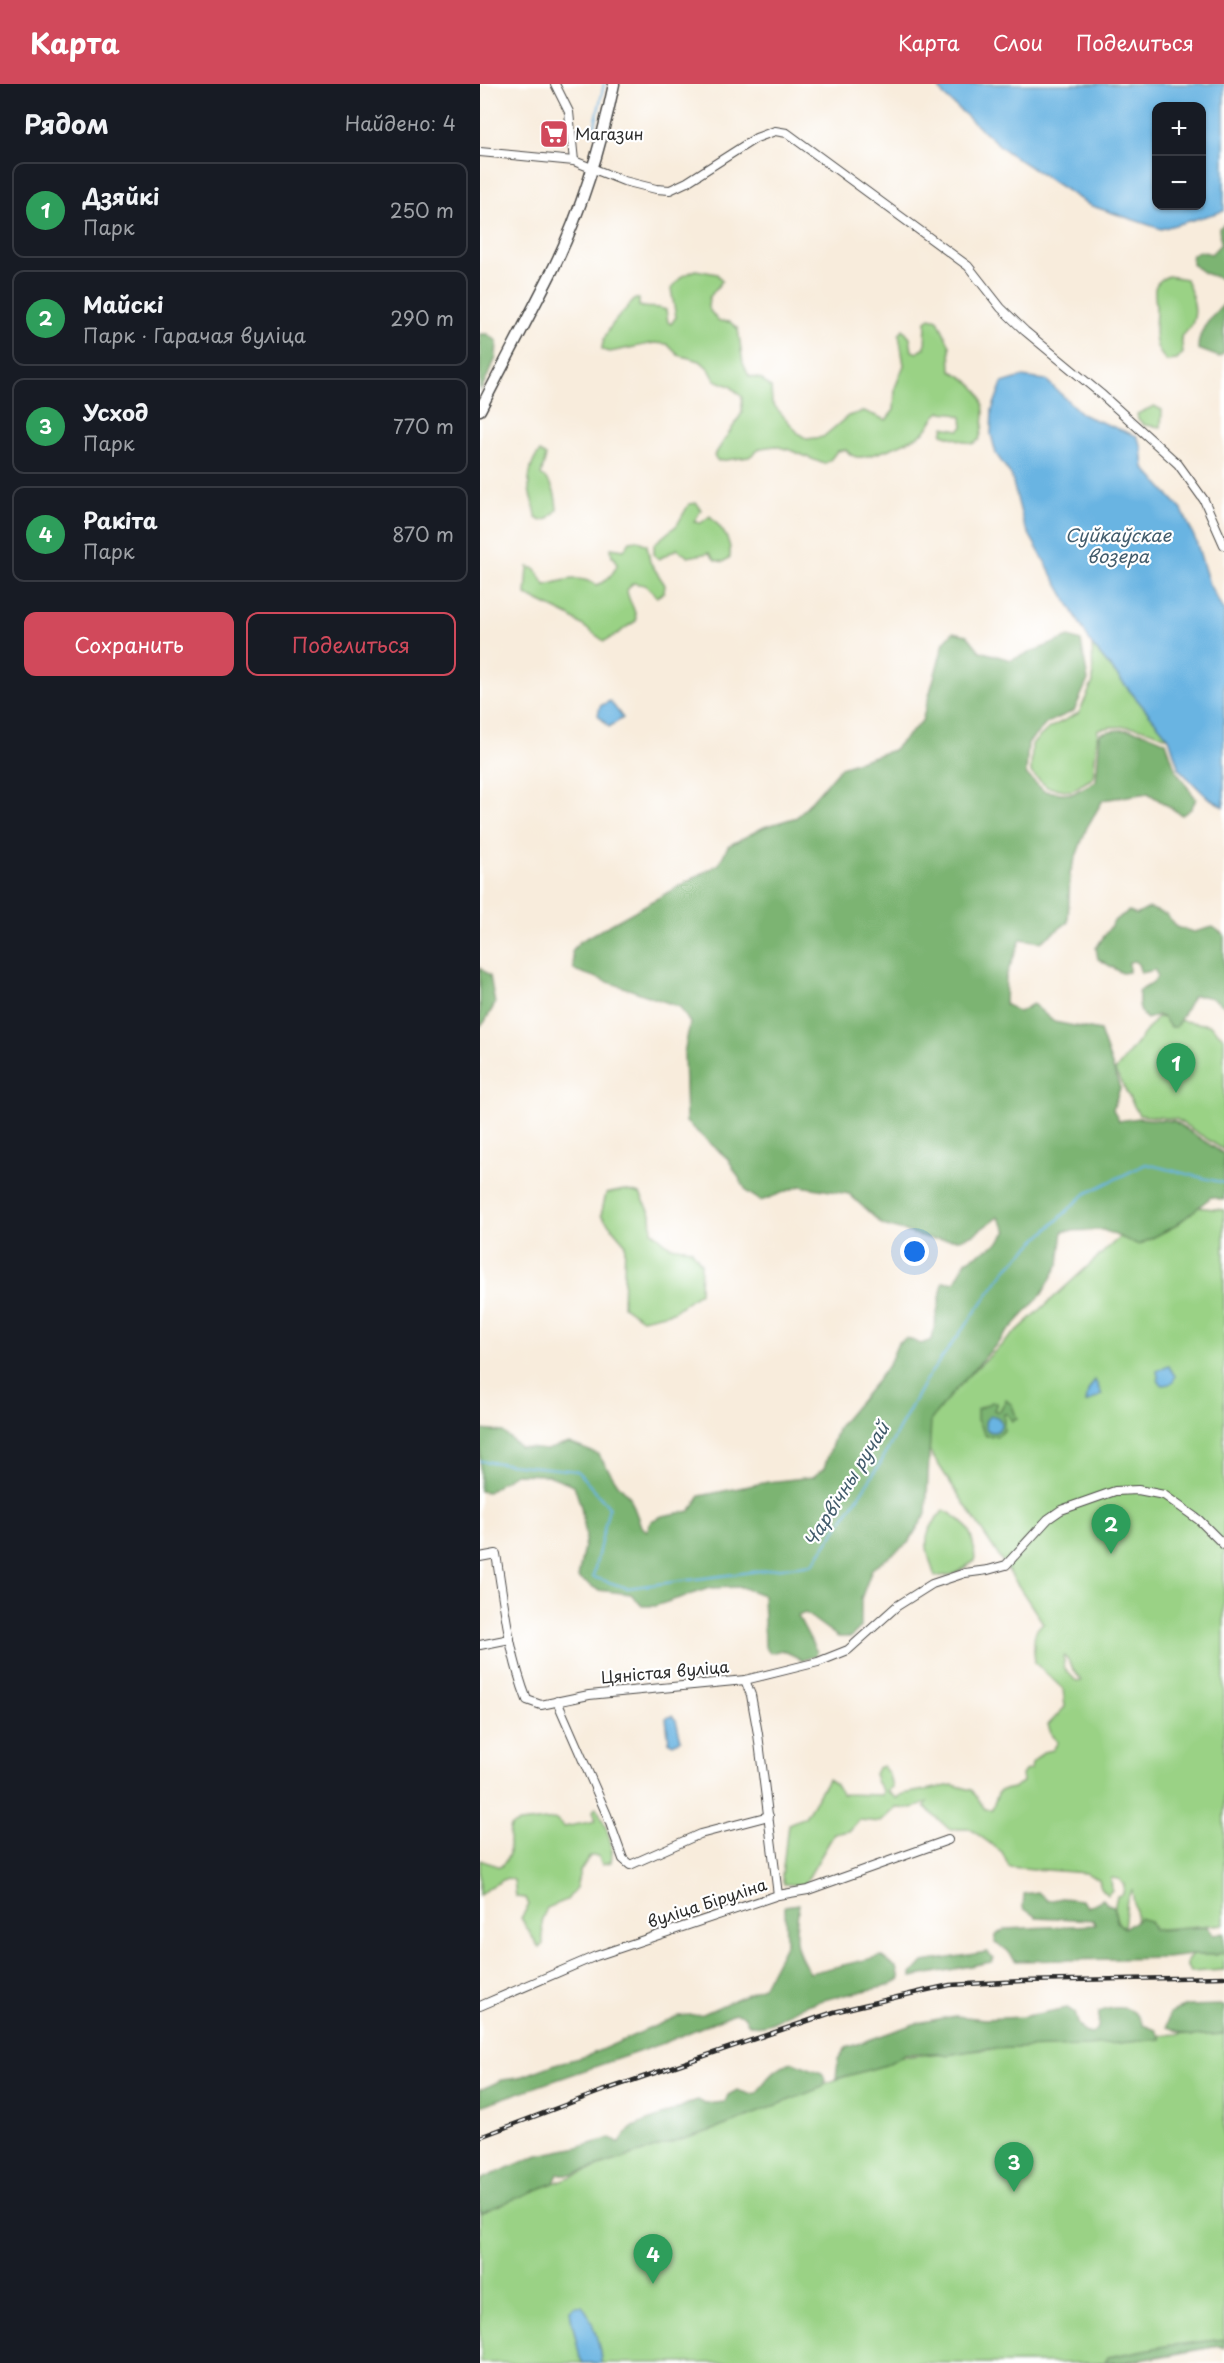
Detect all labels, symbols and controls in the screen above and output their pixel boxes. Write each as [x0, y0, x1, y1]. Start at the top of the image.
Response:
text: Карта [30, 21, 120, 64]
text: Карта [898, 26, 960, 58]
text: Слои [993, 26, 1043, 58]
text: Поделиться [1076, 26, 1194, 58]
map controls [1152, 102, 1206, 210]
button: + [1152, 102, 1206, 156]
text: Рядом [24, 104, 109, 143]
text: Найдено: 4 [345, 108, 456, 138]
supermarket icon: Магазин [538, 118, 570, 150]
place label: Магазин [575, 121, 644, 145]
button: − [1152, 156, 1206, 210]
text: Дзяйкі [83, 179, 159, 212]
text: 1 [41, 195, 50, 225]
text: 250 m [390, 195, 454, 225]
text: Парк [83, 212, 135, 242]
text: Майскі [83, 287, 164, 320]
text: 2 [38, 303, 53, 333]
text: 290 m [390, 303, 454, 333]
text: Парк · Гарачая вуліца [83, 320, 306, 350]
text: Усход [83, 395, 148, 428]
text: 3 [39, 411, 52, 441]
text: 770 m [393, 411, 454, 441]
text: Парк [83, 428, 135, 458]
text: Ракіта [83, 503, 158, 536]
text: 4 [39, 519, 52, 549]
text: 870 m [392, 519, 454, 549]
water label: Суйкаўскае возера [1065, 521, 1173, 569]
text: Парк [83, 536, 135, 566]
button: Сохранить [24, 612, 234, 676]
button: Поделиться [246, 612, 456, 676]
pin: 1 [1156, 1044, 1196, 1093]
your location [900, 1237, 929, 1266]
water label: Чарвічны ручай [796, 1414, 896, 1552]
pin: 2 [1092, 1504, 1130, 1554]
street label: Цяністая вуліца [600, 1653, 730, 1689]
street label: вуліца Біруліна [644, 1871, 769, 1933]
pin: 3 [994, 2142, 1034, 2192]
pin: 4 [634, 2234, 672, 2284]

